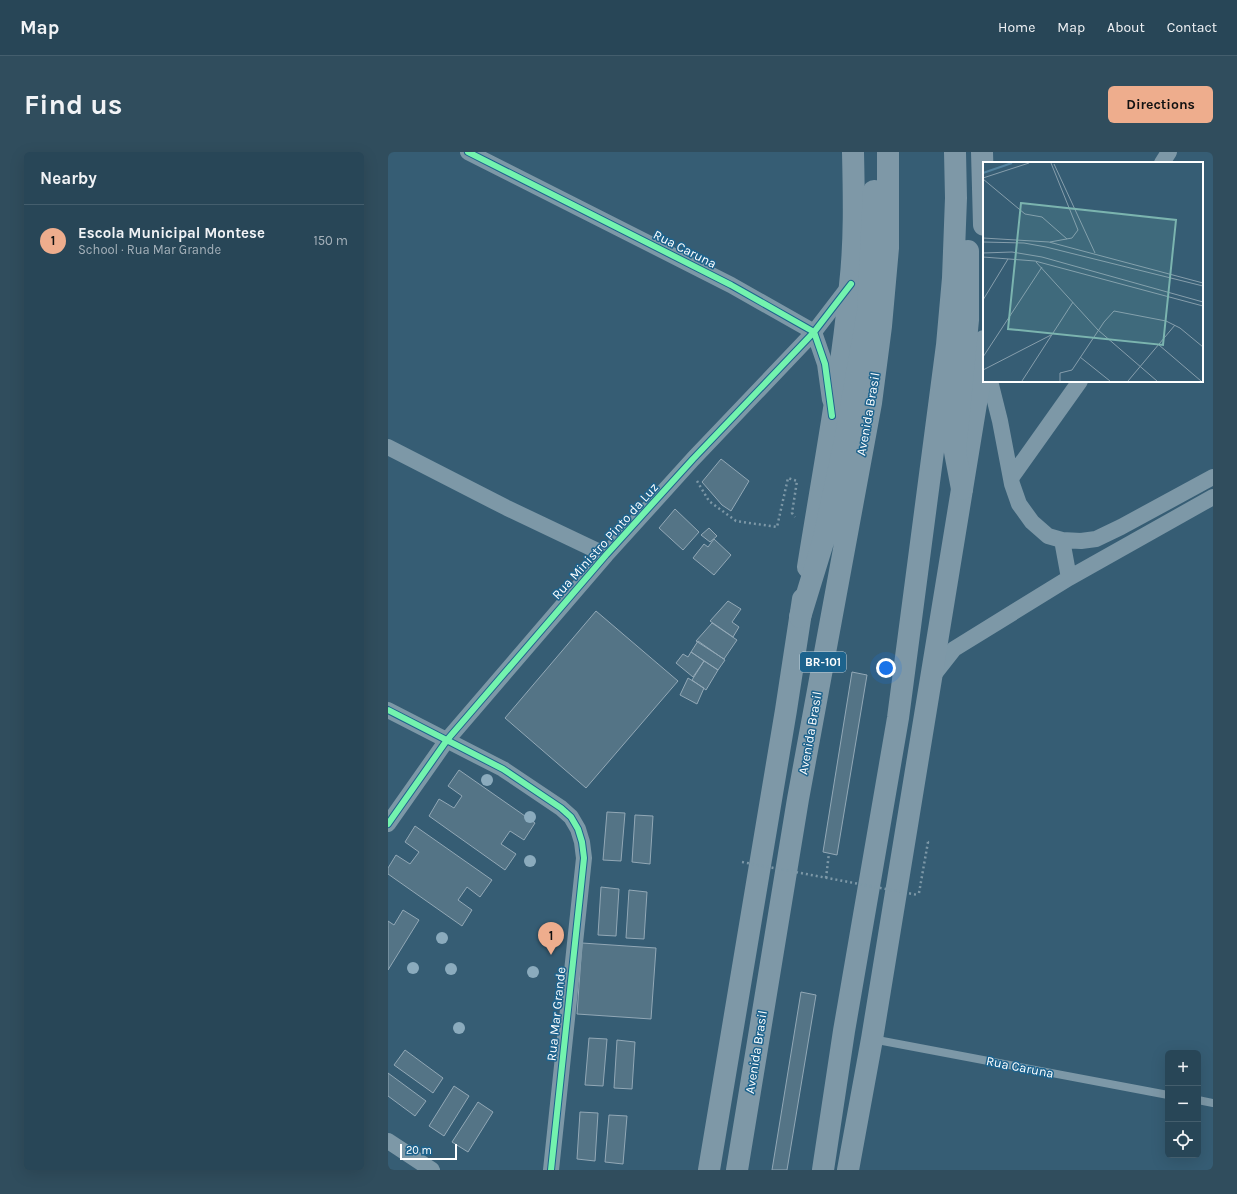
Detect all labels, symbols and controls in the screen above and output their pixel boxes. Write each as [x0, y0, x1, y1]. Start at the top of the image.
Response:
text: Map [20, 17, 59, 39]
text: Home [998, 19, 1035, 36]
text: Map [1057, 19, 1085, 36]
text: About [1107, 19, 1145, 36]
text: Contact [1167, 19, 1217, 36]
button: Directions [1108, 86, 1213, 123]
text: Find us [24, 88, 123, 121]
inset map [983, 162, 1203, 382]
text: Nearby [40, 168, 97, 188]
text: Escola Municipal Montese [78, 224, 265, 242]
street label: Rua Caruna [651, 227, 719, 271]
text: 1 [51, 233, 55, 248]
text: 150 m [313, 233, 348, 248]
text: School · Rua Mar Grande [78, 242, 221, 257]
street label: Avenida Brasil [853, 371, 883, 457]
street label: Rua Ministro Pinto da Luz [549, 480, 661, 602]
road number: BR-101 [800, 652, 846, 672]
your location [876, 658, 896, 678]
street label: Avenida Brasil [795, 690, 825, 776]
pin: 1 [538, 922, 564, 955]
street label: Rua Mar Grande [544, 966, 568, 1062]
street label: Avenida Brasil [742, 1009, 770, 1095]
map controls [1165, 1050, 1201, 1158]
button: + [1165, 1050, 1201, 1086]
street label: Rua Caruna [985, 1053, 1055, 1081]
button: − [1165, 1086, 1201, 1122]
button: locate [1165, 1122, 1201, 1158]
scale bar [400, 1142, 457, 1161]
text: 20 m [406, 1144, 432, 1157]

